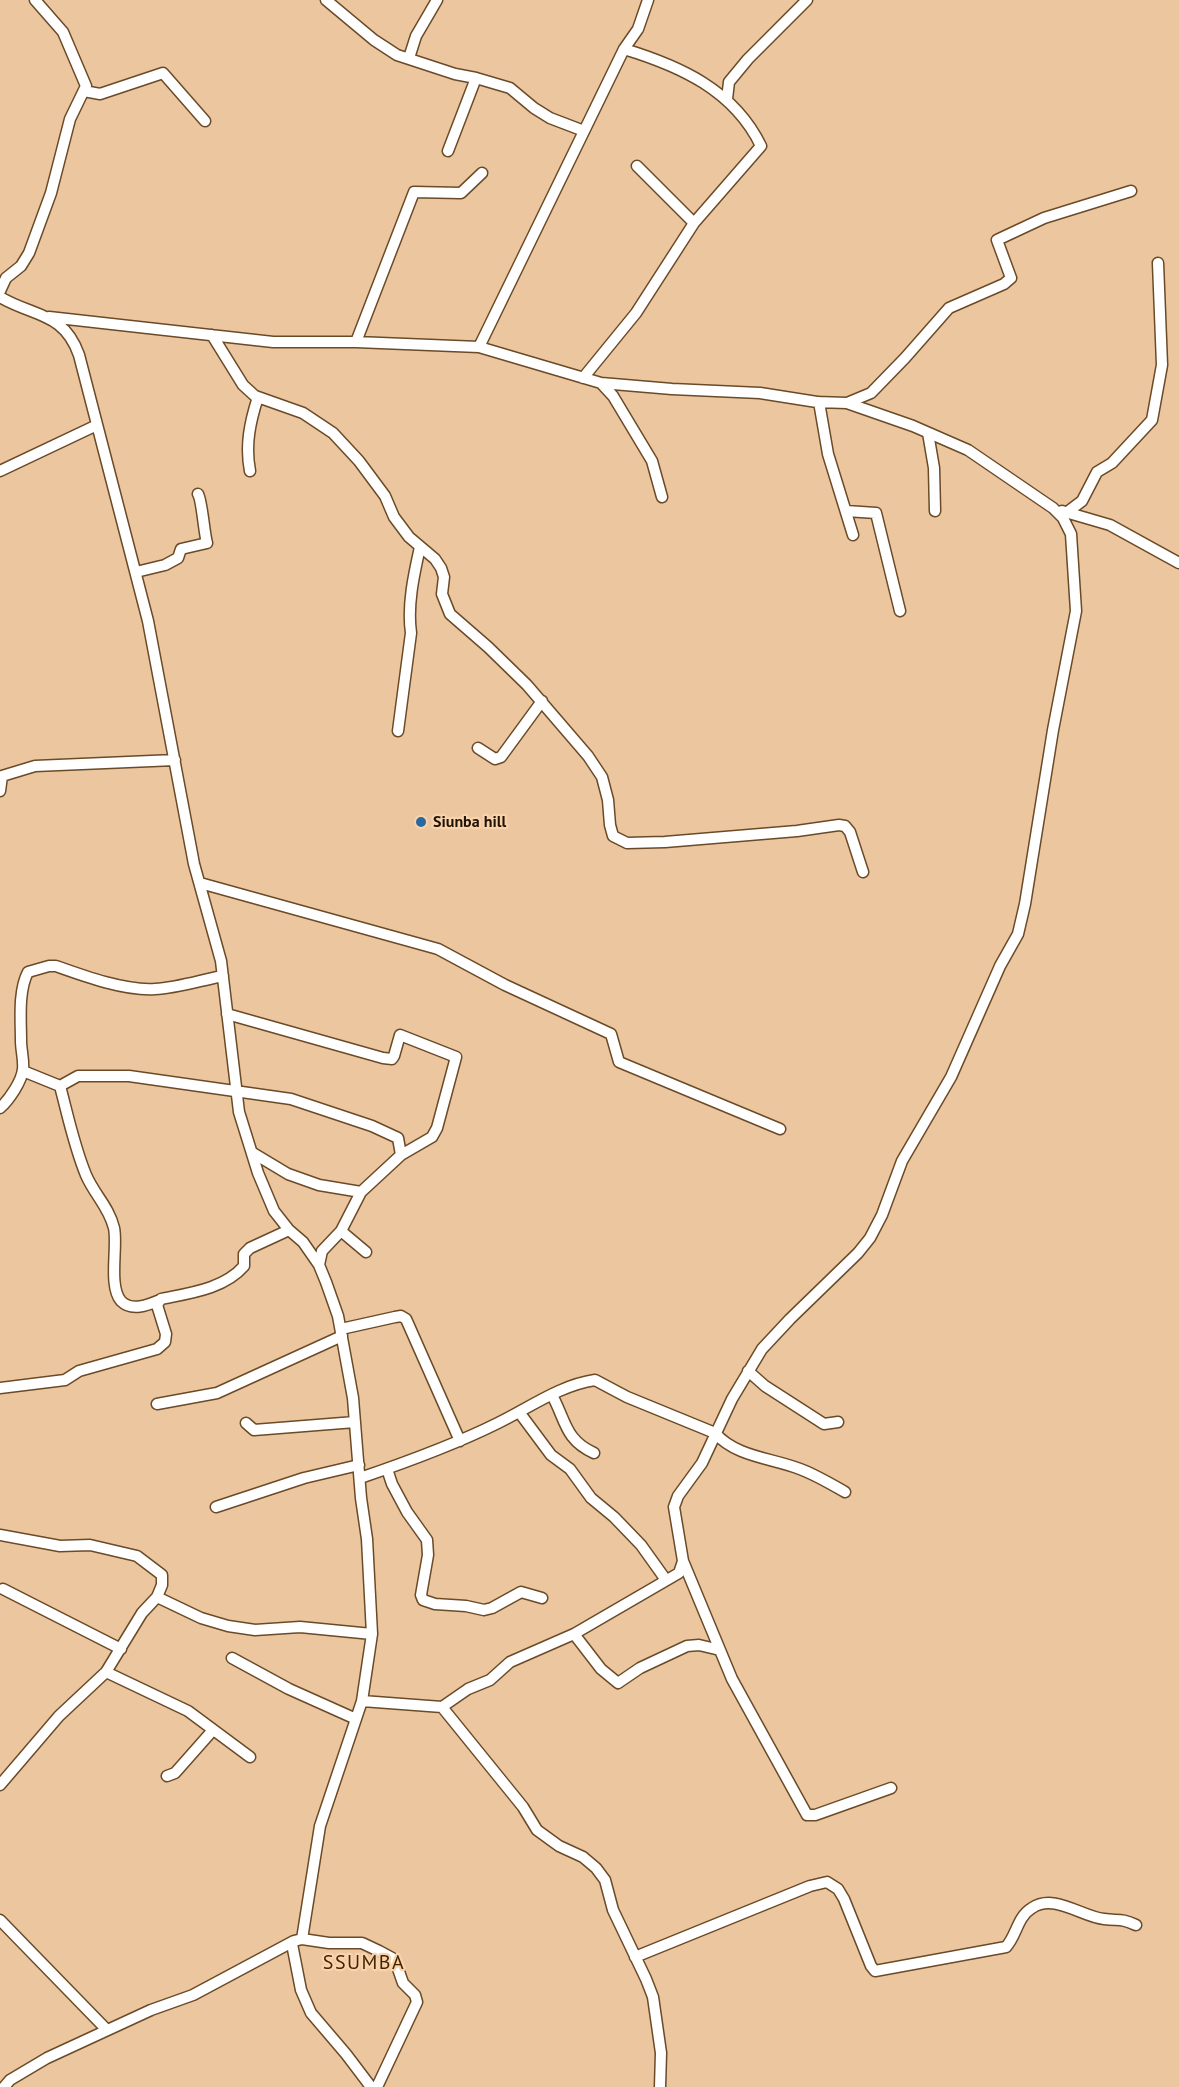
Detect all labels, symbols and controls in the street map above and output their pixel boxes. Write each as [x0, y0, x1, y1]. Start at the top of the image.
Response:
place label: Siunba hill [433, 812, 506, 832]
marker: Siunba hill [414, 815, 428, 829]
district label: SSUMBA [323, 1951, 405, 1975]

